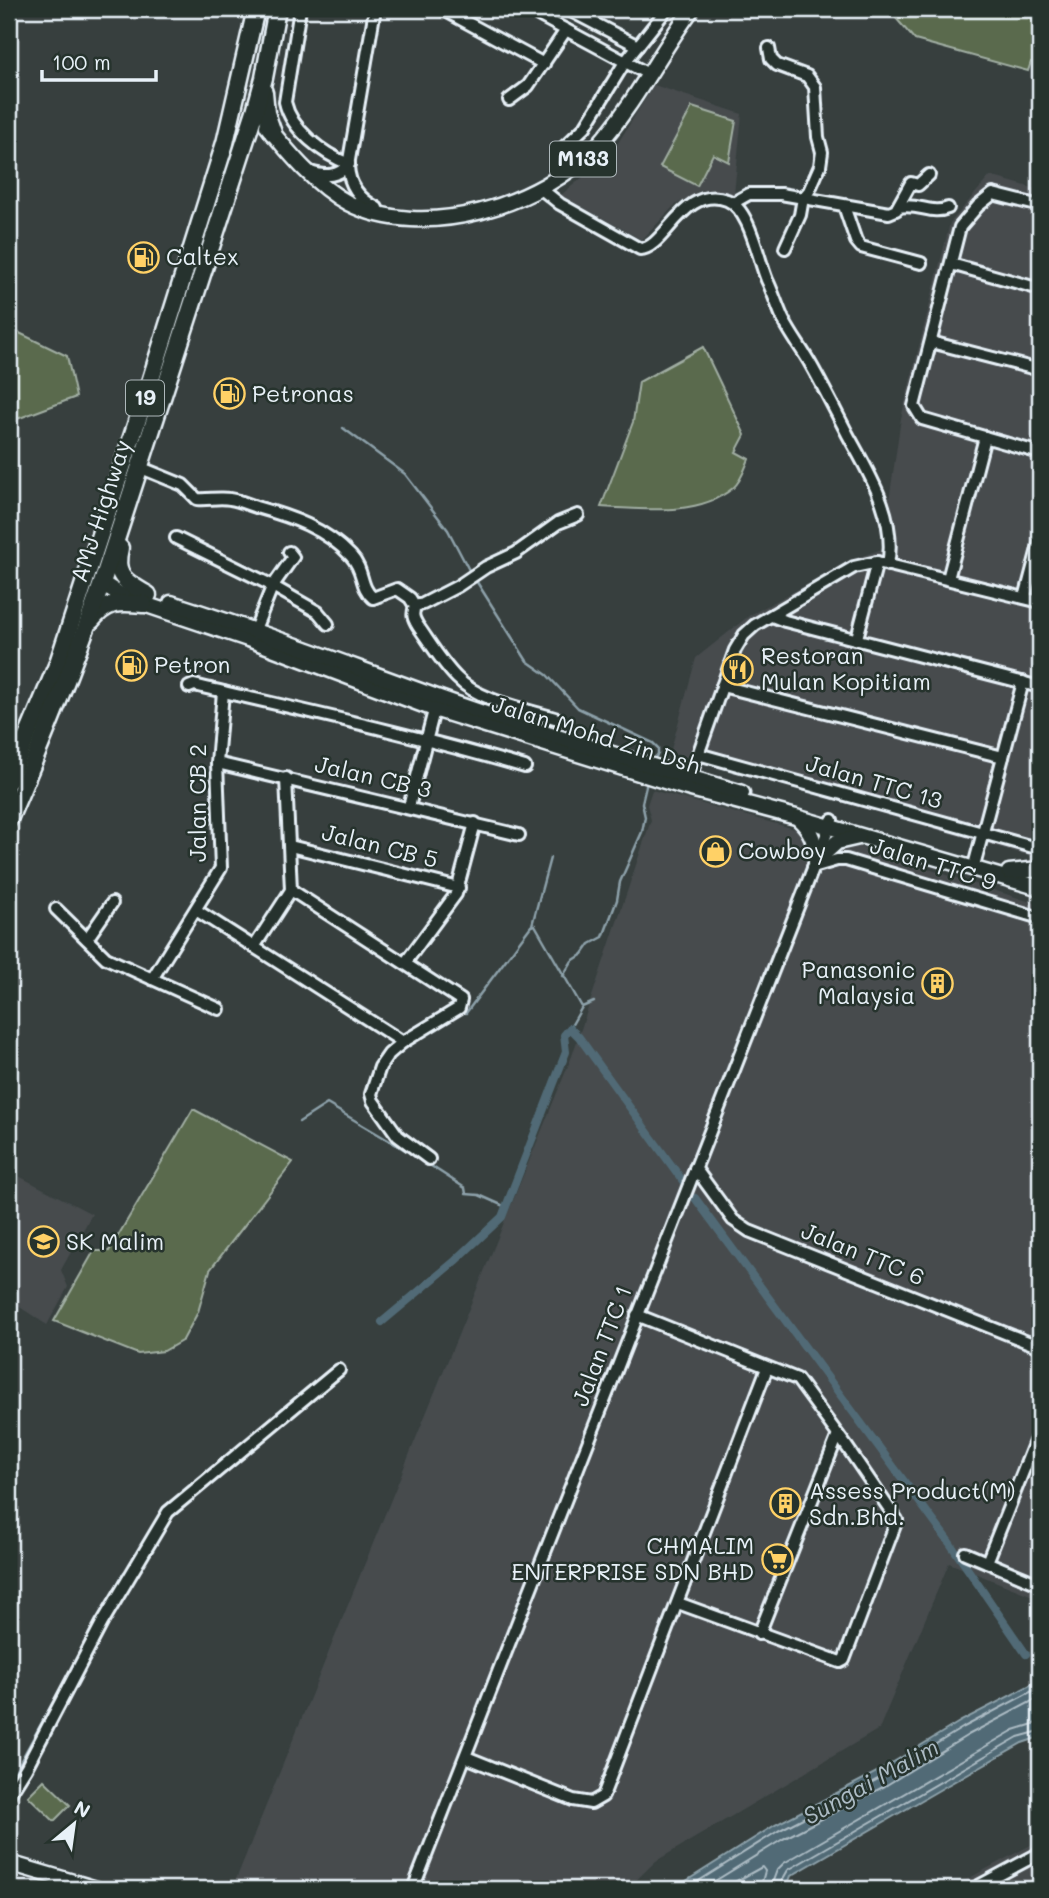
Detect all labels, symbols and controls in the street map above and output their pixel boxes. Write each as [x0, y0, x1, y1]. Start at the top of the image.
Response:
scale bar [42, 38, 156, 82]
text: 100 m [52, 48, 111, 75]
road number: M133 [550, 142, 616, 176]
fuel station icon: Caltex [126, 240, 160, 274]
place label: Caltex [166, 241, 239, 271]
fuel station icon: Petronas [212, 377, 246, 411]
place label: Petronas [252, 378, 354, 408]
road number: 19 [126, 380, 164, 416]
street label: AMJ Highway [63, 436, 137, 586]
place label: Restoran Mulan Kopitiam [761, 640, 931, 696]
fuel station icon: Petron [114, 648, 148, 682]
place label: Petron [154, 649, 230, 679]
restaurant icon: Restoran Mulan Kopitiam [721, 652, 755, 686]
street label: Jalan Mohd Zin Dsh [488, 688, 704, 780]
street label: Jalan CB 2 [182, 744, 212, 862]
street label: Jalan TTC 13 [803, 747, 946, 815]
street label: Jalan CB 3 [312, 748, 434, 804]
street label: Jalan CB 5 [319, 816, 441, 874]
street label: Jalan TTC 9 [867, 830, 1000, 896]
shop icon: Cowboy [698, 834, 732, 868]
place label: Cowboy [738, 835, 826, 865]
place label: Panasonic Malaysia [801, 954, 915, 1010]
building icon: Panasonic Malaysia [921, 966, 955, 1000]
street label: Jalan TTC 6 [797, 1215, 929, 1291]
school or university icon: SK Malim [26, 1225, 60, 1259]
place label: SK Malim [66, 1226, 164, 1256]
street label: Jalan TTC 1 [564, 1281, 638, 1410]
place label: Assess Product(M) Sdn.Bhd. [809, 1475, 1015, 1531]
building icon: Assess Product(M) Sdn.Bhd. [769, 1487, 803, 1521]
place label: CHMALIM ENTERPRISE SDN BHD [511, 1530, 754, 1586]
supermarket icon: CHMALIM ENTERPRISE SDN BHD [760, 1542, 794, 1576]
water label: Sungai Malim [797, 1731, 944, 1831]
north arrow [38, 1790, 108, 1860]
text: N [70, 1794, 95, 1823]

